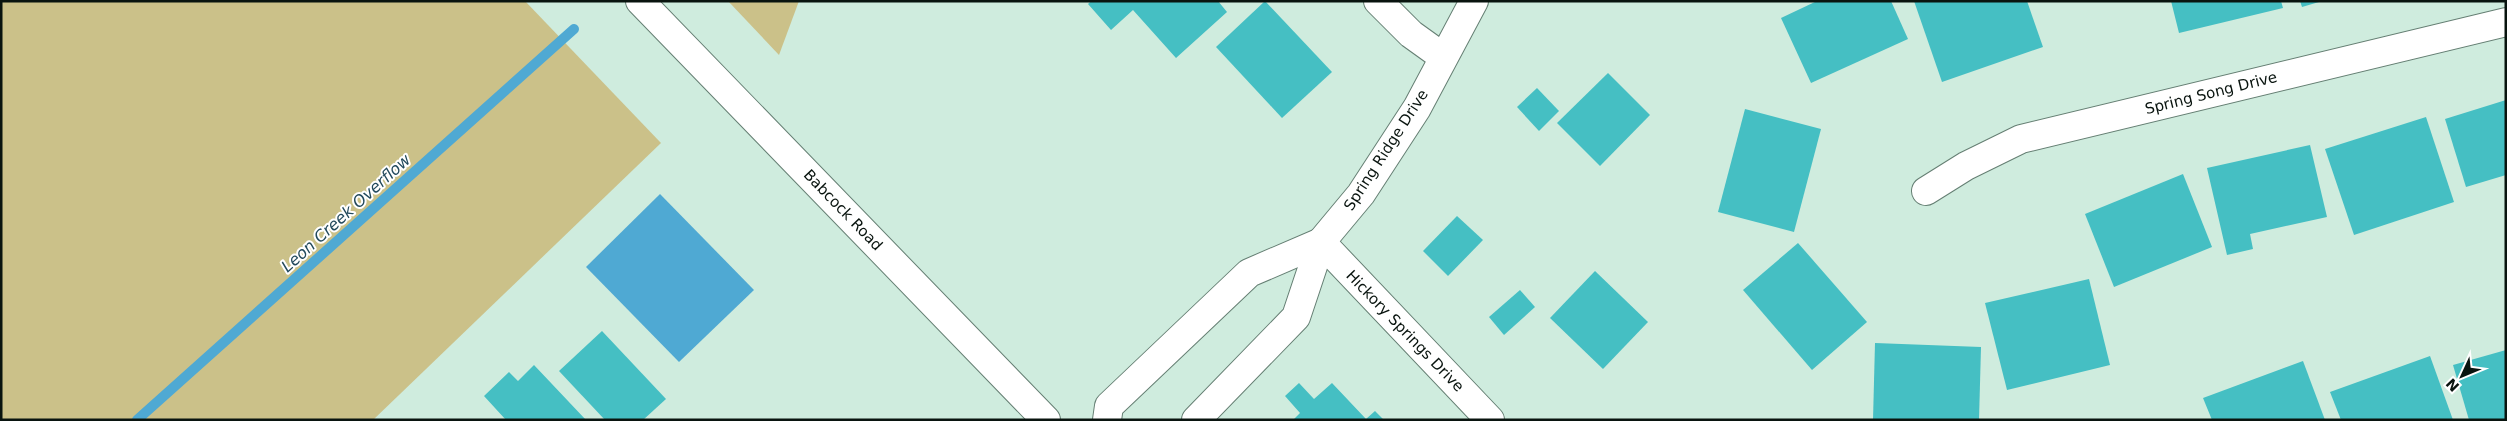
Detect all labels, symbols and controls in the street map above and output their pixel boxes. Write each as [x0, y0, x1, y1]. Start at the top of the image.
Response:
street label: Spring Song Drive [2143, 68, 2279, 118]
street label: Spring Ridge Drive [1340, 86, 1432, 214]
water label: Leon Creek Overflow [277, 149, 415, 276]
street label: Babcock Road [800, 166, 886, 254]
street label: Hickory Springs Drive [1342, 267, 1468, 395]
north arrow [2437, 351, 2487, 401]
text: N [2443, 375, 2462, 395]

